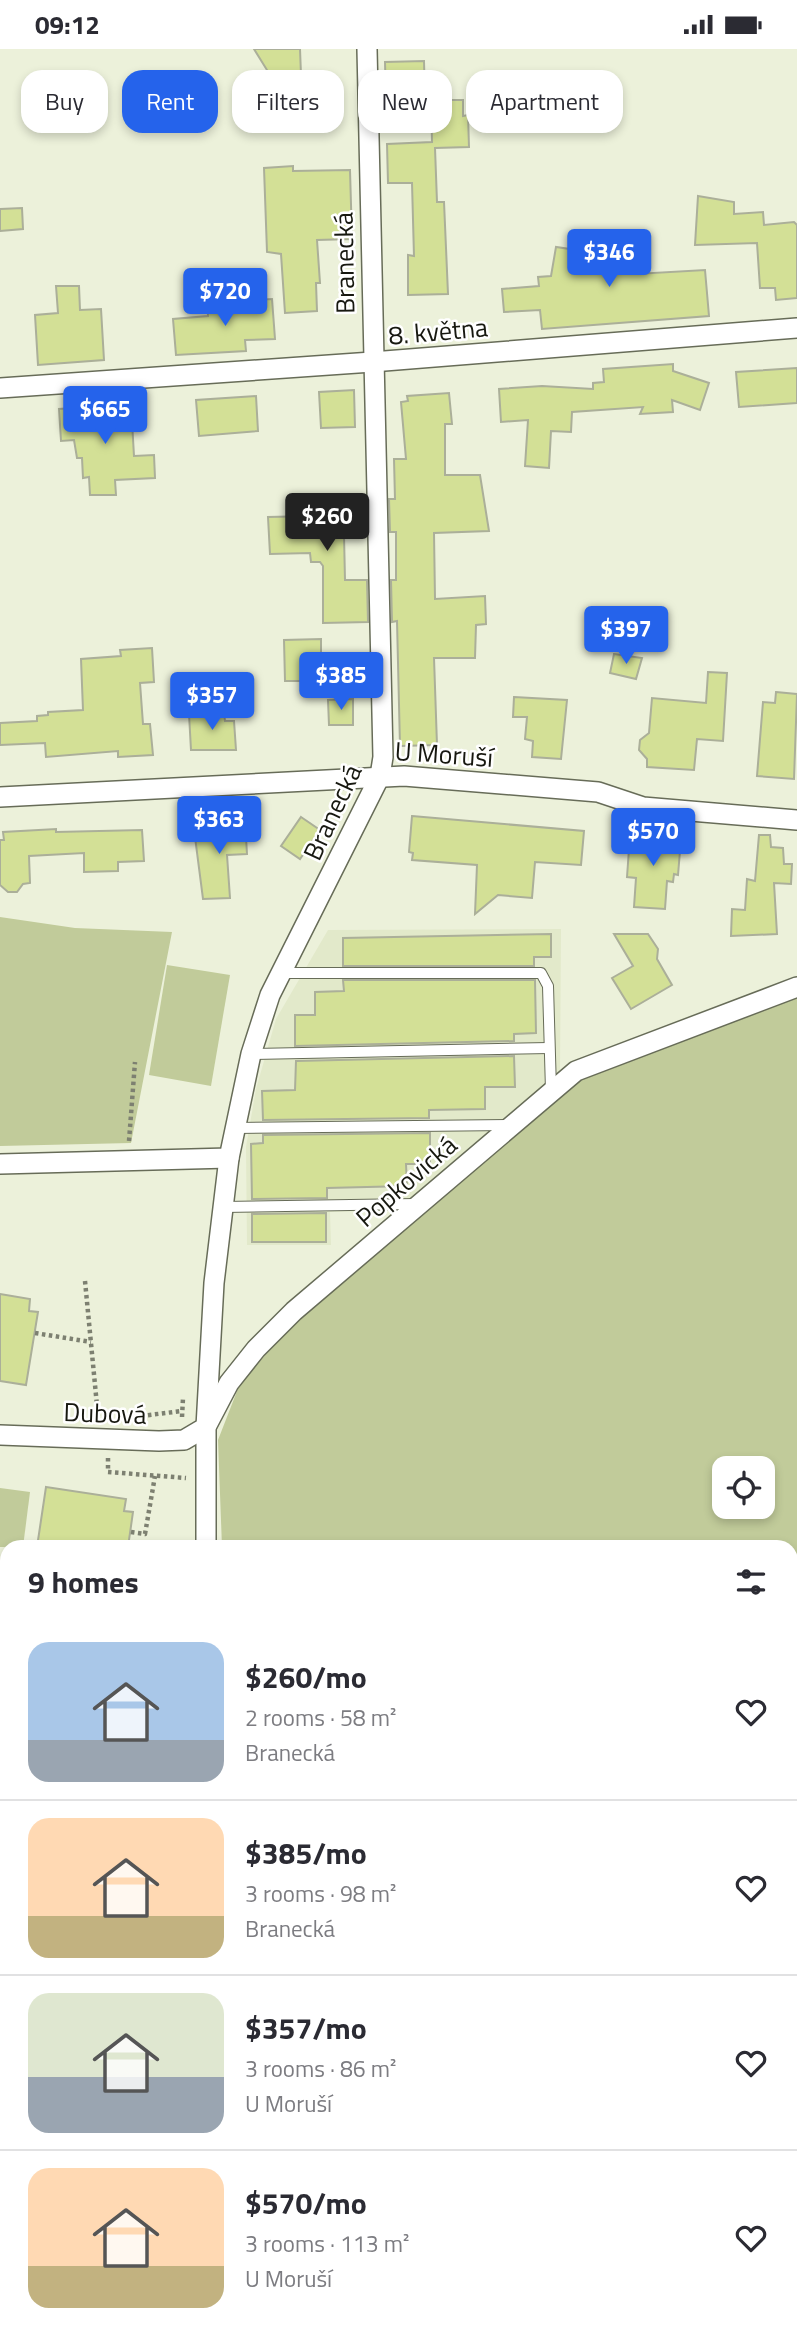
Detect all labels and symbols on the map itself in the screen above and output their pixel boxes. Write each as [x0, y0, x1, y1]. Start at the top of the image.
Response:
street label: Branecká [324, 212, 364, 314]
pin: $346 [568, 229, 650, 289]
pin: $720 [184, 268, 266, 328]
street label: 8. května [387, 307, 489, 355]
pin: $665 [64, 387, 146, 446]
pin: $260 [286, 493, 368, 553]
pin: $397 [585, 607, 667, 666]
pin: $385 [300, 653, 382, 712]
pin: $357 [171, 673, 253, 732]
street label: U Moruší [394, 731, 497, 777]
street label: Branecká [293, 758, 371, 866]
pin: $363 [178, 797, 260, 856]
pin: $570 [612, 809, 694, 868]
street label: Popkovická [347, 1126, 465, 1236]
street label: Dubová [63, 1392, 147, 1434]

